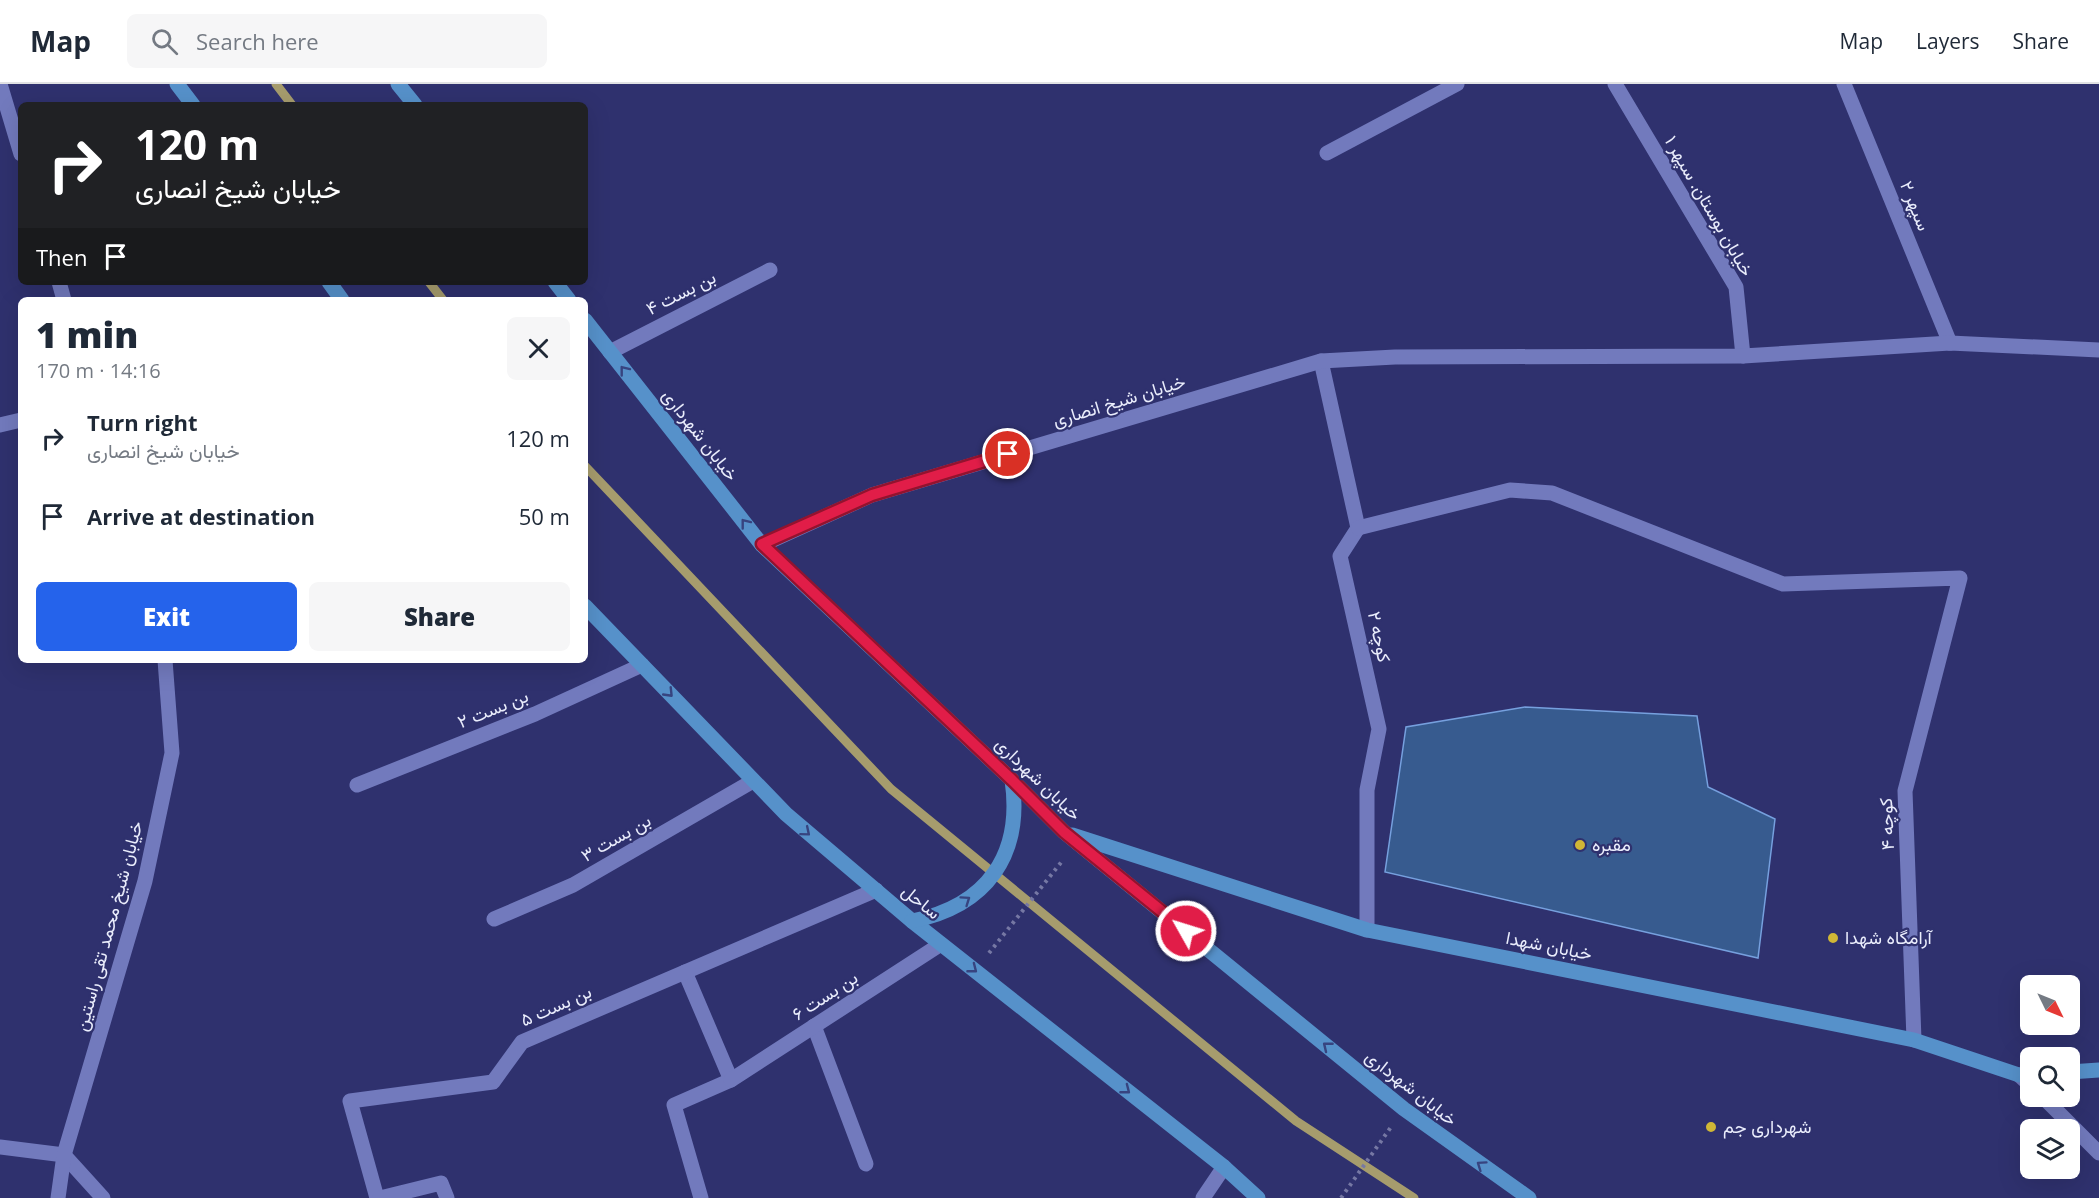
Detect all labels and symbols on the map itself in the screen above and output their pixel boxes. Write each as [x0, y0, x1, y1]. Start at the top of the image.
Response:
street label: خیابان بوستان. سپهر ۱ [1659, 131, 1760, 281]
street label: سپهر ۲ [1894, 177, 1937, 234]
street label: بن بست ۴ [642, 264, 719, 320]
one-way arrow [621, 366, 632, 377]
street label: خیابان شیخ انصاری [1050, 368, 1188, 433]
street label: خیابان شهرداری [657, 383, 744, 485]
pin [982, 428, 1033, 479]
one-way arrow [742, 519, 753, 530]
street label: کوچه ۲ [1362, 609, 1397, 665]
street label: بن بست ۲ [454, 683, 532, 733]
one-way arrow [662, 686, 673, 697]
street label: خیابان شهرداری [991, 731, 1087, 825]
street label: کوچه ۴ [1873, 797, 1900, 851]
street label: بن بست ۳ [576, 808, 655, 867]
street label: خیابان شیخ محمد تقی راستین [68, 818, 149, 1034]
one-way arrow [799, 824, 810, 835]
place label: مقبره [1592, 832, 1631, 856]
marker: مقبره [1573, 838, 1587, 852]
street label: ساحل [897, 878, 946, 924]
one-way arrow [960, 896, 971, 907]
position arrow [1154, 899, 1218, 963]
street label: خیابان شهدا [1504, 925, 1594, 965]
place label: آرامگاه شهدا [1845, 925, 1934, 949]
marker: آرامگاه شهدا [1826, 931, 1840, 945]
one-way arrow [967, 961, 978, 972]
street label: بن بست ۶ [787, 965, 862, 1025]
north arrow [2020, 975, 2080, 1035]
street label: بن بست ۵ [516, 979, 595, 1031]
one-way arrow [1323, 1042, 1334, 1053]
street label: خیابان شهرداری [1361, 1044, 1463, 1131]
one-way arrow [1119, 1082, 1130, 1093]
place label: شهرداری جم [1723, 1114, 1812, 1139]
marker: شهرداری جم [1704, 1120, 1718, 1134]
one-way arrow [1477, 1161, 1488, 1172]

